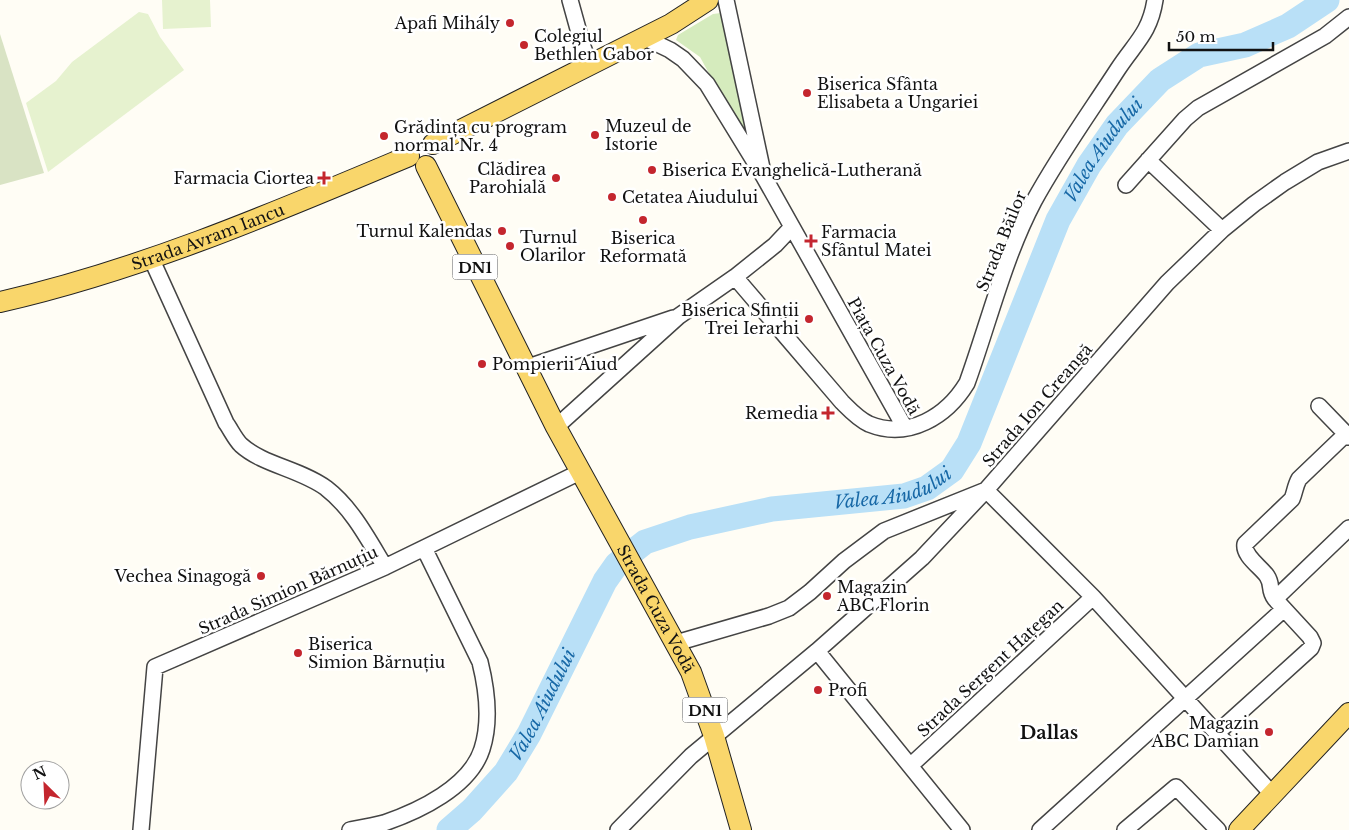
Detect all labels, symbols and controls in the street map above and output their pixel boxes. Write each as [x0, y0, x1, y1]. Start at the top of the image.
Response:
place label: Apafi Mihály [394, 13, 501, 33]
marker: Apafi Mihály [504, 17, 516, 29]
scale bar [1169, 20, 1273, 52]
place label: Colegiul Bethlen Gabor [534, 26, 654, 64]
text: 50 m [1176, 27, 1216, 46]
marker: Colegiul Bethlen Gabor [518, 39, 530, 51]
place label: Biserica Sfânta Elisabeta a Ungariei [817, 74, 979, 112]
marker: Biserica Sfânta Elisabeta a Ungariei [801, 87, 813, 99]
water label: Valea Aiudului [1059, 93, 1148, 206]
place label: Muzeul de Istorie [605, 116, 691, 154]
place label: Grădința cu program normal Nr. 4 [394, 117, 567, 155]
marker: Muzeul de Istorie [589, 129, 601, 141]
marker: Grădința cu program normal Nr. 4 [378, 130, 390, 142]
place label: Clădirea Parohială [469, 159, 546, 197]
place label: Biserica Evanghelică-Lutherană [662, 160, 922, 180]
marker: Biserica Evanghelică-Lutherană [646, 164, 658, 176]
place label: Farmacia Ciortea [174, 168, 314, 188]
marker: Farmacia Ciortea [318, 172, 330, 184]
marker: Clădirea Parohială [550, 172, 562, 184]
place label: Cetatea Aiudului [622, 187, 759, 207]
street label: Strada Băilor [972, 187, 1030, 294]
marker: Cetatea Aiudului [606, 191, 618, 203]
street label: Strada Avram Iancu [129, 199, 287, 274]
marker: Biserica Reformată [637, 214, 649, 226]
place label: Turnul Kalendas [357, 221, 492, 241]
place label: Farmacia Sfântul Matei [821, 222, 932, 260]
marker: Turnul Kalendas [496, 225, 508, 237]
place label: Turnul Olarilor [520, 227, 586, 265]
place label: Biserica Reformată [599, 228, 687, 266]
marker: Farmacia Sfântul Matei [805, 235, 817, 247]
marker: Turnul Olarilor [504, 240, 516, 252]
road number: DN1 [452, 254, 498, 280]
street label: Piața Cuza Vodă [843, 294, 925, 419]
place label: Biserica Sfinții Trei Ierarhi [681, 300, 800, 338]
marker: Biserica Sfinții Trei Ierarhi [803, 313, 815, 325]
street label: Strada Ion Creangă [978, 339, 1096, 471]
place label: Pompierii Aiud [492, 354, 618, 374]
marker: Pompierii Aiud [476, 358, 488, 370]
place label: Remedia [745, 403, 818, 423]
marker: Remedia [822, 407, 834, 419]
water label: Valea Aiudului [833, 462, 957, 514]
street label: Strada Simion Bărnuțiu [195, 541, 381, 640]
street label: Strada Cuza Vodă [613, 541, 700, 676]
place label: Vechea Sinagogă [114, 566, 251, 586]
marker: Vechea Sinagogă [255, 570, 267, 582]
place label: Magazin ABC Florin [836, 577, 930, 615]
marker: Magazin ABC Florin [821, 590, 833, 602]
street label: Strada Sergent Hațegan [913, 595, 1068, 742]
place label: Biserica Simion Bărnuțiu [308, 634, 445, 673]
water label: Valea Aiudului [504, 645, 581, 765]
marker: Biserica Simion Bărnuțiu [292, 647, 304, 659]
place label: Profi [828, 680, 867, 700]
marker: Profi [812, 684, 824, 696]
road number: DN1 [682, 698, 728, 722]
place label: Magazin ABC Damian [1151, 713, 1259, 751]
district label: Dallas [1020, 722, 1078, 744]
marker: Magazin ABC Damian [1263, 726, 1275, 738]
north arrow [20, 760, 70, 810]
text: N [30, 762, 49, 784]

